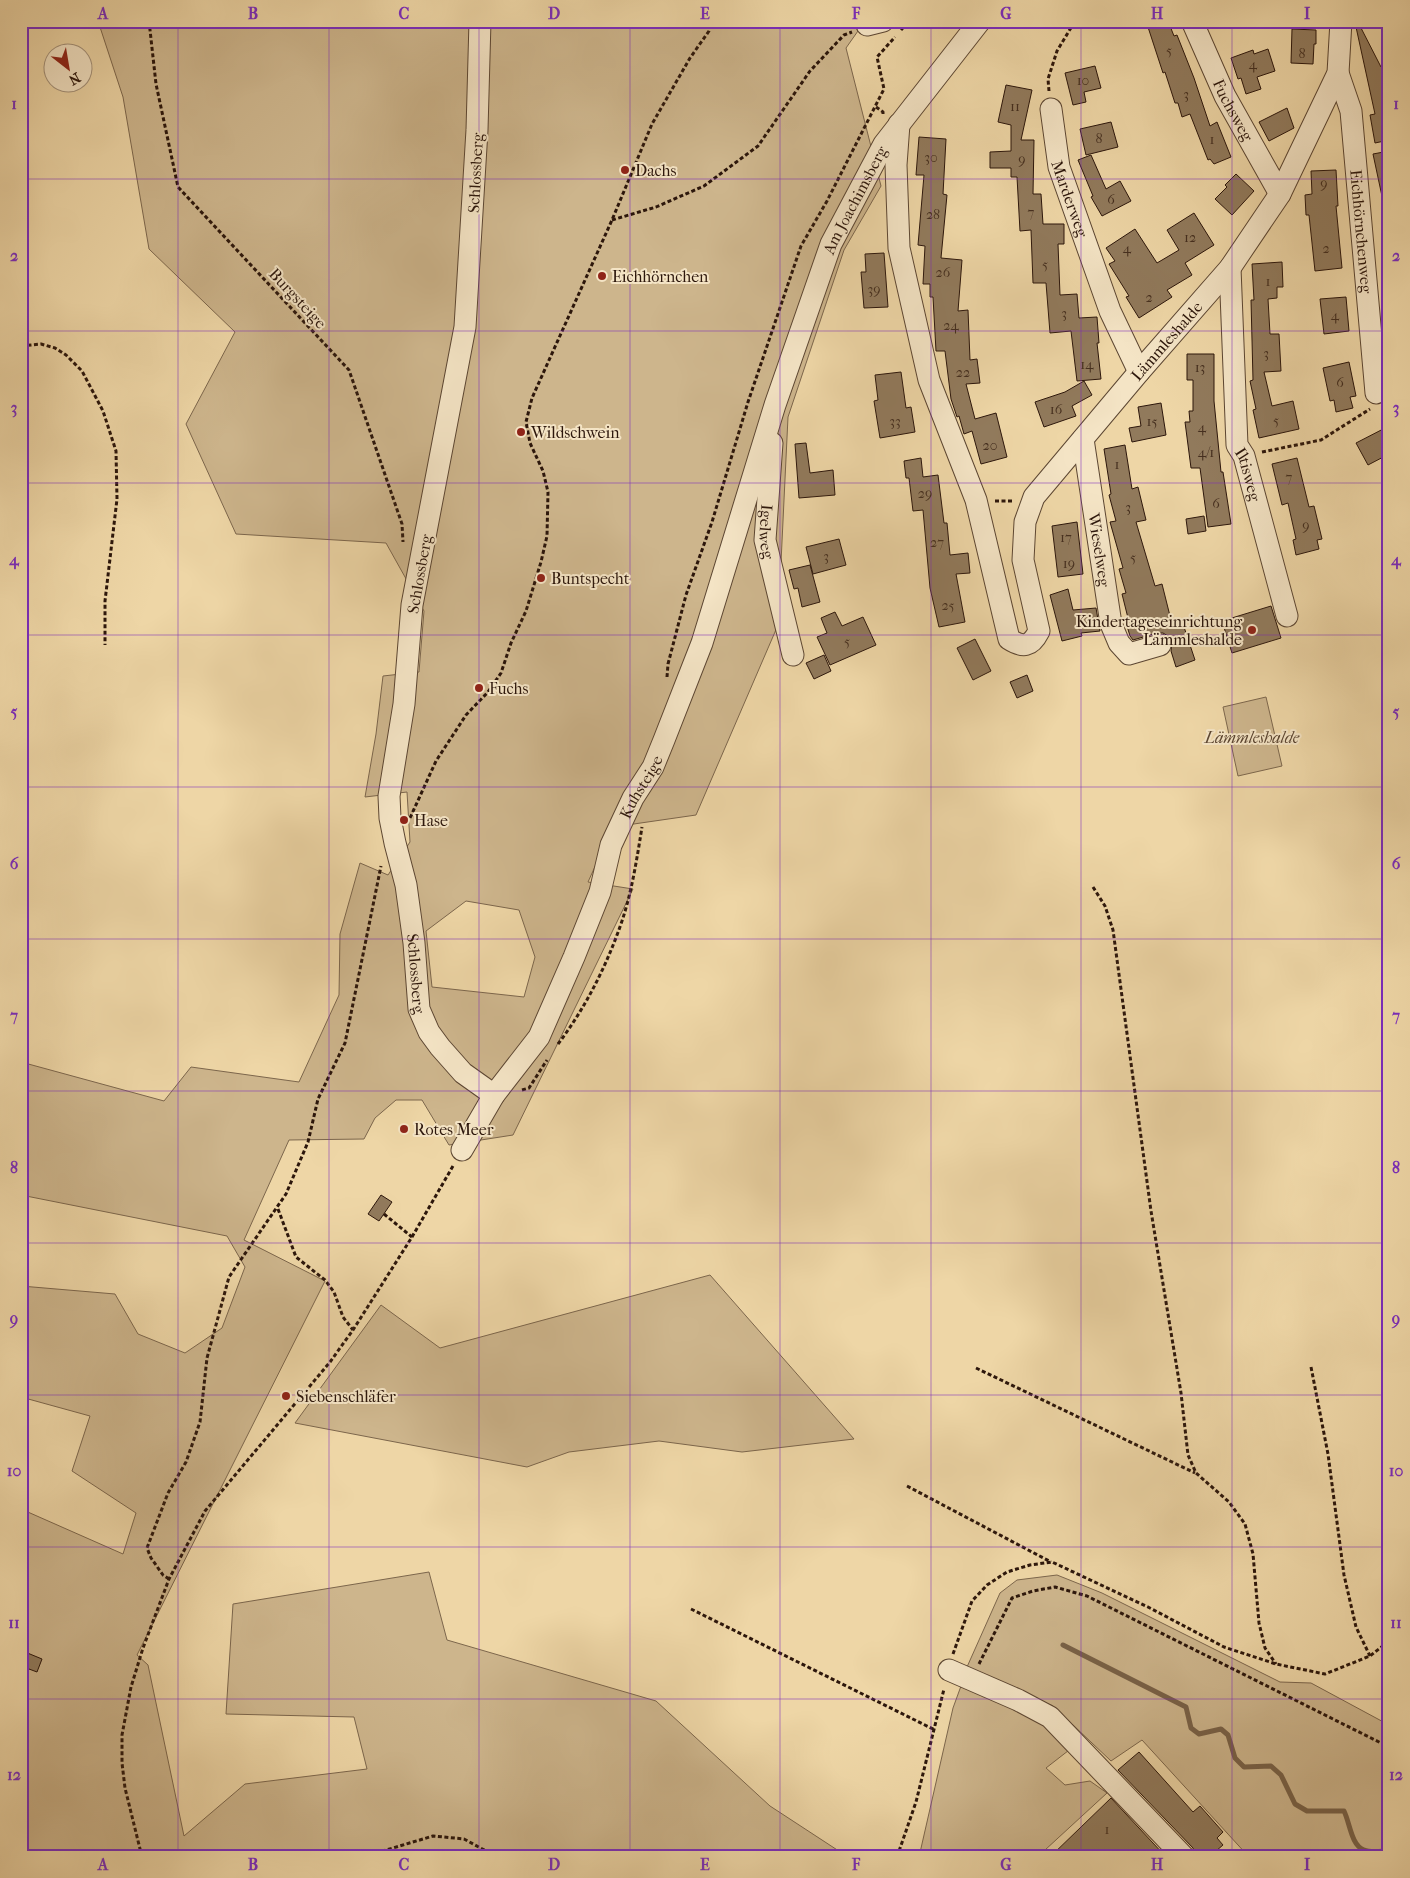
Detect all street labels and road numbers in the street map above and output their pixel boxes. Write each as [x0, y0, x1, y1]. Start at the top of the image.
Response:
street label: Fuchsweg [1209, 76, 1257, 145]
street label: Schlossberg [464, 132, 487, 213]
street label: Am Joachimsberg [819, 142, 891, 258]
street label: Marderweg [1047, 158, 1092, 240]
street label: Eichhörnchenweg [1346, 169, 1376, 295]
street label: Burgsteige [265, 264, 330, 332]
street label: Lämmleshalde [1127, 297, 1207, 385]
street label: Iltisweg [1231, 444, 1265, 504]
street label: Igelweg [755, 504, 778, 561]
street label: Wieselweg [1084, 511, 1114, 588]
street label: Schlossberg [403, 533, 436, 615]
street label: Kuhsteige [616, 753, 667, 822]
street label: Schlossberg [403, 932, 429, 1017]

